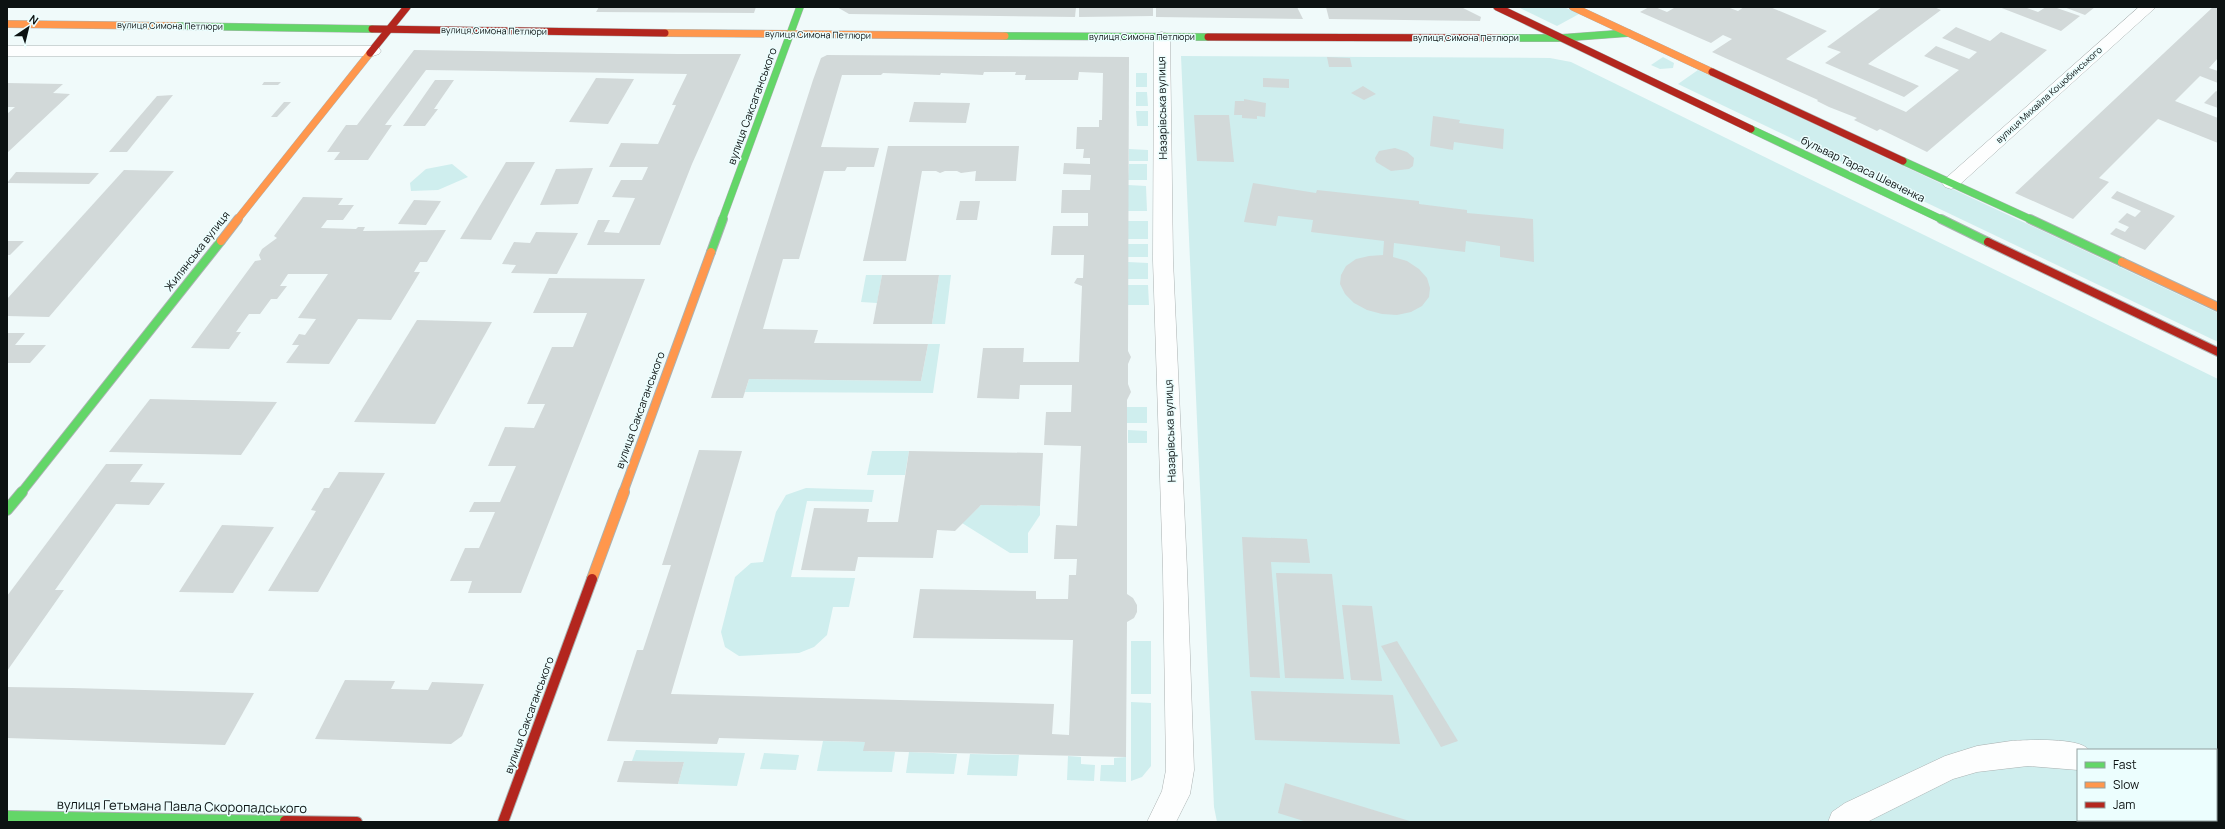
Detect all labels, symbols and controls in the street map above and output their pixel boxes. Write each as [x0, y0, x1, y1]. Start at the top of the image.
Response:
north arrow [8, 8, 48, 48]
text: N [26, 11, 42, 28]
street label: вулиця Симона Петлюри [117, 18, 223, 33]
street label: вулиця Симона Петлюри [441, 23, 547, 38]
street label: вулиця Симона Петлюри [765, 27, 871, 42]
street label: вулиця Симона Петлюри [1089, 30, 1195, 43]
street label: вулиця Симона Петлюри [1413, 31, 1519, 44]
street label: вулиця Михайла Коцюбинського [1993, 43, 2105, 146]
street label: вулиця Саксаганського [723, 45, 780, 166]
street label: Назарівська вулиця [1153, 56, 1170, 160]
street label: бульвар Тараса Шевченка [1799, 132, 1928, 205]
street label: Жилянська вулиця [161, 208, 233, 294]
street label: вулиця Саксаганського [611, 349, 668, 470]
street label: Назарівська вулиця [1160, 379, 1179, 483]
street label: вулиця Саксаганського [500, 654, 557, 775]
legend [2077, 749, 2217, 821]
text: Fast [2113, 756, 2137, 773]
text: Slow [2113, 776, 2139, 793]
street label: вулиця Гетьмана Павла Скоропадського [57, 795, 308, 817]
text: Jam [2113, 796, 2135, 813]

